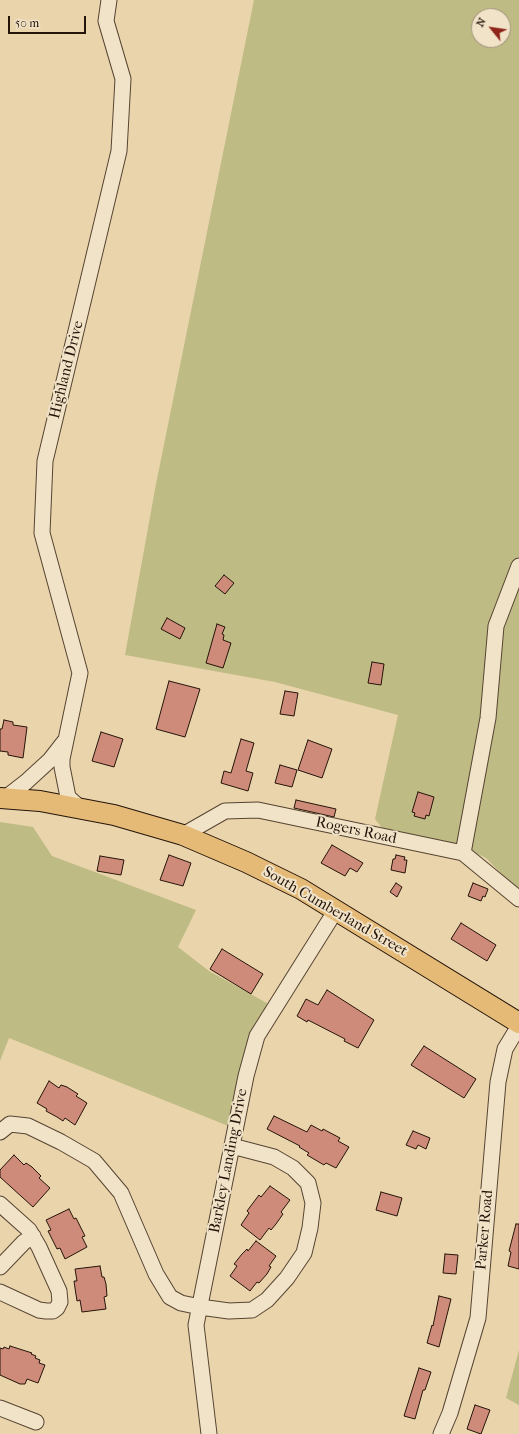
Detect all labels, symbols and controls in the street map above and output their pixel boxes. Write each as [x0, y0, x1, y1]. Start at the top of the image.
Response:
scale bar [10, 8, 88, 34]
north arrow [471, 8, 511, 48]
text: N [473, 15, 489, 29]
text: 50 m [15, 16, 39, 30]
street label: Highland Drive [46, 319, 88, 421]
street label: Rogers Road [314, 814, 398, 848]
street label: South Cumberland Street [260, 863, 410, 961]
street label: Barkley Landing Drive [206, 1087, 252, 1235]
street label: Parker Road [473, 1189, 497, 1271]

